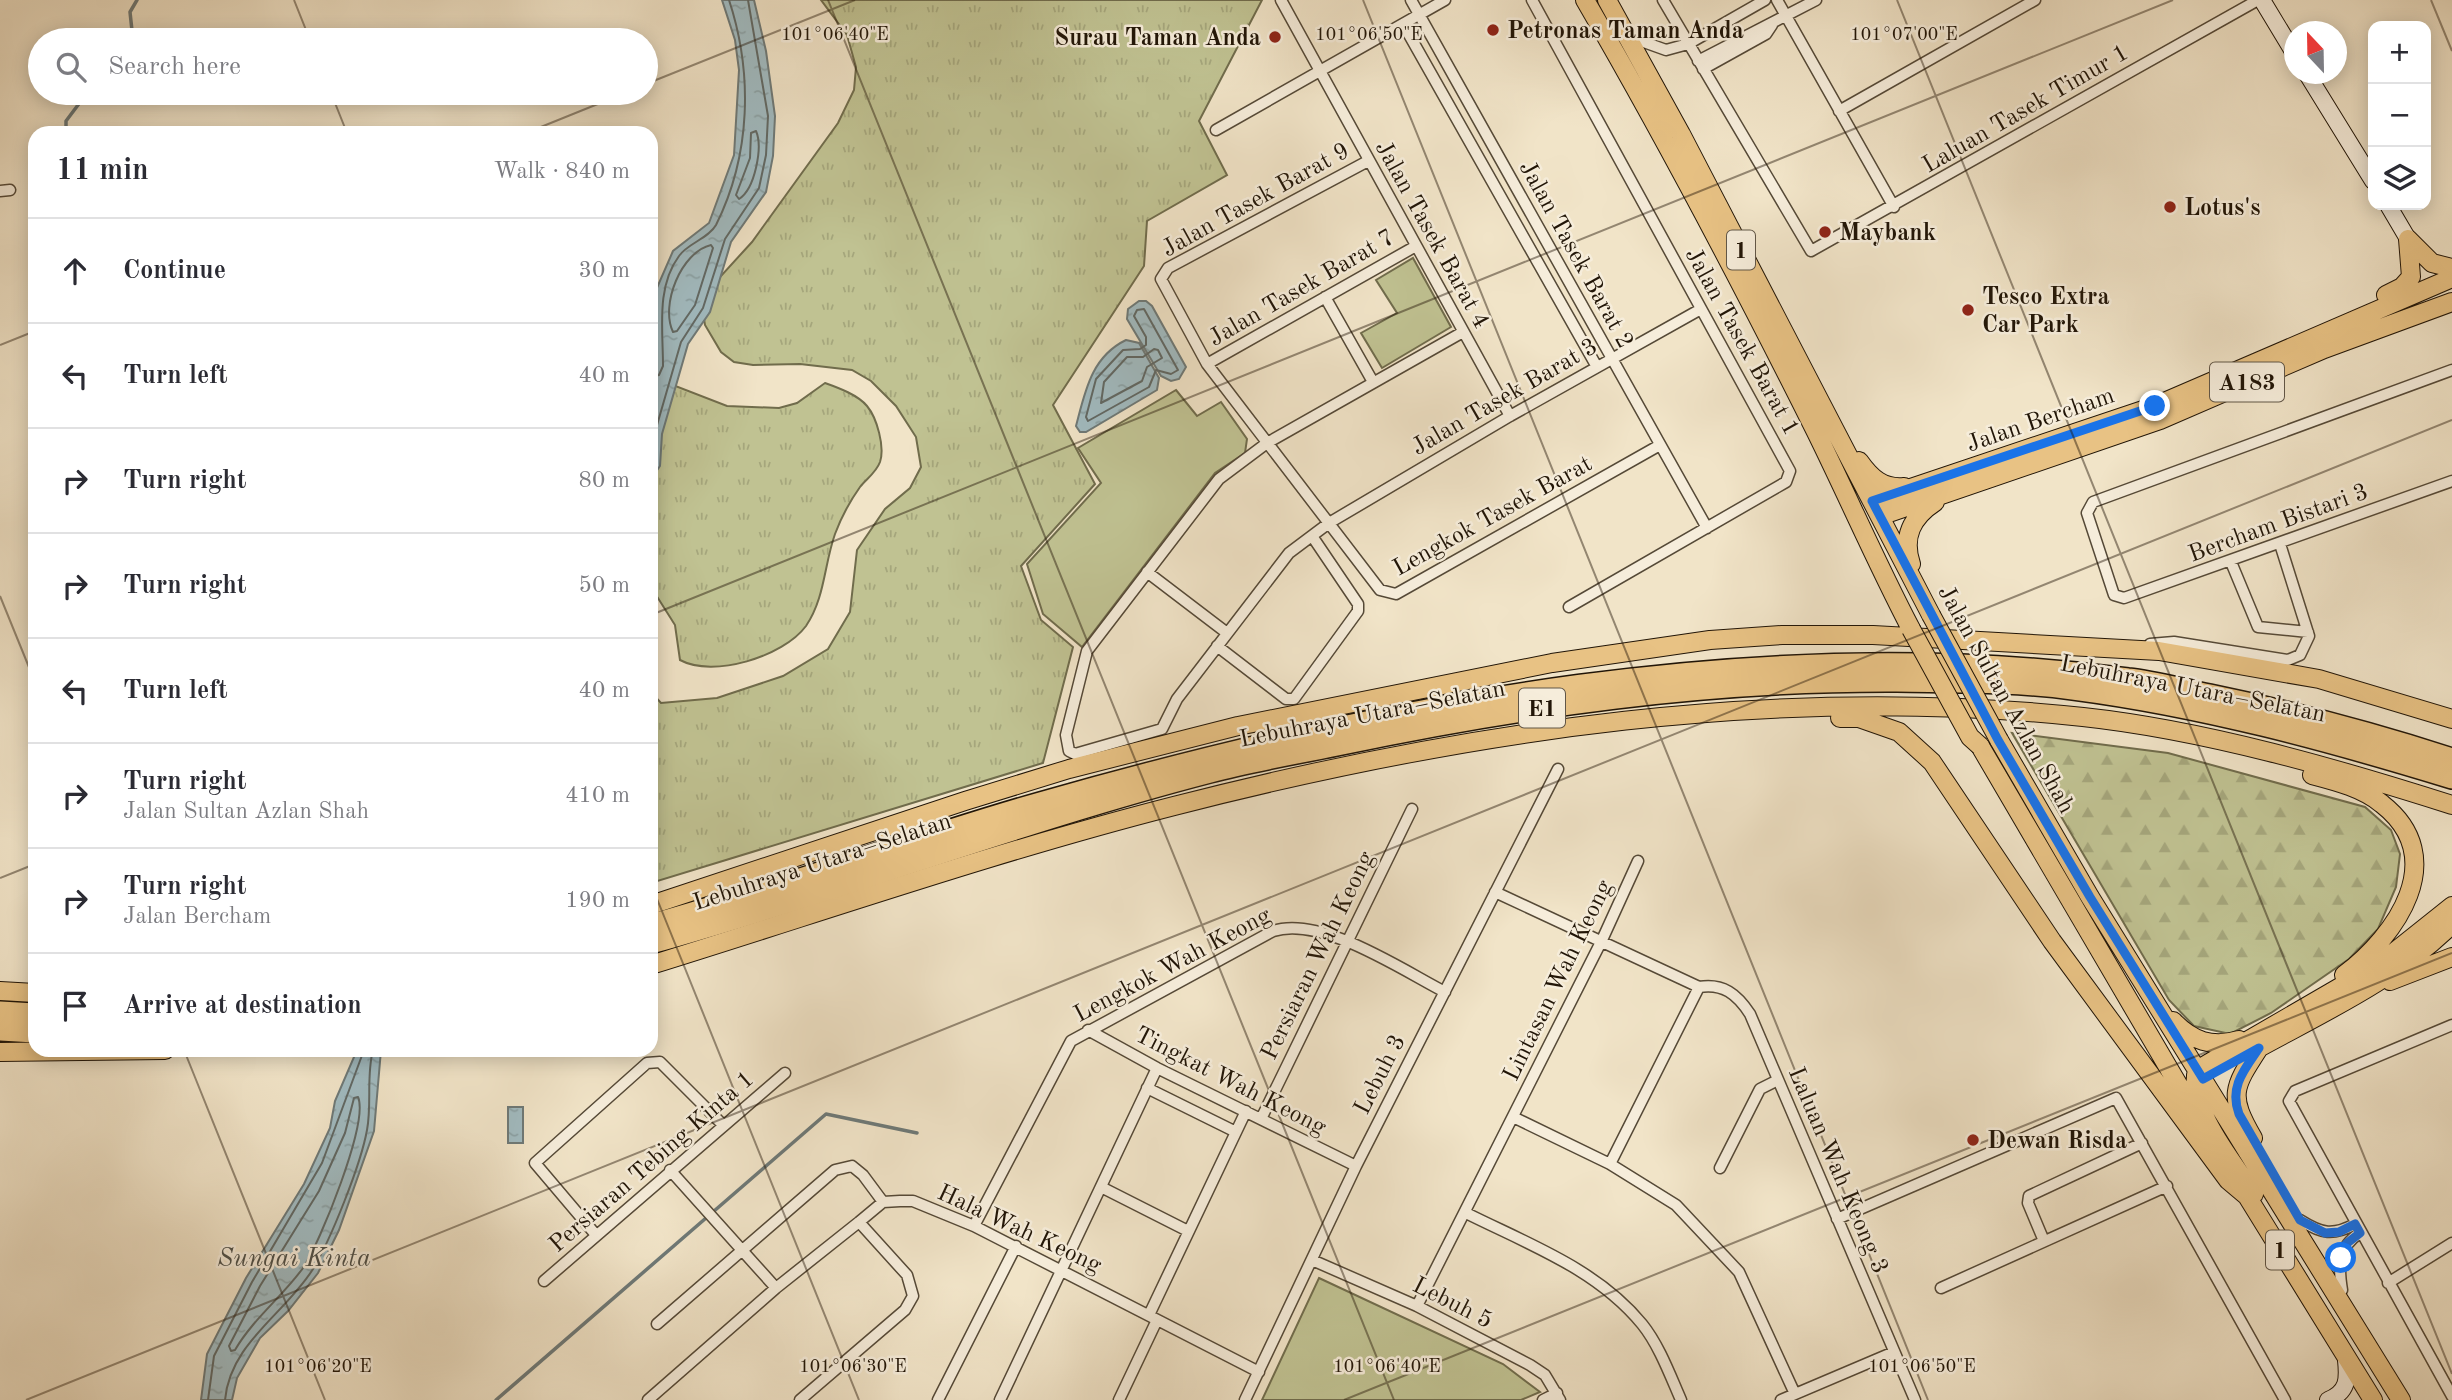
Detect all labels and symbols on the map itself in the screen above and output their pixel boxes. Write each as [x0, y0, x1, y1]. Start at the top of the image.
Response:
place label: Petronas Taman Anda [1507, 20, 1744, 44]
north arrow [2284, 21, 2347, 84]
marker: Petronas Taman Anda [1485, 22, 1501, 38]
text: 101°06'40"E [781, 26, 889, 44]
text: 101°06'50"E [1315, 26, 1423, 44]
text: 101°07'00"E [1850, 26, 1958, 44]
place label: Surau Taman Anda [1054, 27, 1261, 51]
marker: Surau Taman Anda [1267, 29, 1283, 45]
street label: Laluan Tasek Timur 1 [1919, 41, 2133, 178]
street label: Jalan Tasek Barat 4 [1370, 137, 1493, 333]
street label: Jalan Tasek Barat 9 [1158, 139, 1354, 262]
street label: Jalan Tasek Barat 2 [1514, 157, 1637, 353]
place label: Lotus's [2184, 197, 2261, 221]
marker: Lotus's [2162, 199, 2178, 215]
place label: Maybank [1839, 222, 1936, 246]
marker: Maybank [1817, 224, 1833, 240]
street label: Jalan Tasek Barat 7 [1205, 226, 1399, 352]
road number: 1 [1727, 230, 1755, 270]
street label: Jalan Tasek Barat 1 [1680, 244, 1803, 440]
place label: Tesco Extra Car Park [1982, 286, 2110, 338]
marker: Tesco Extra Car Park [1960, 302, 1976, 318]
street label: Jalan Tasek Barat 3 [1408, 335, 1602, 461]
road number: A183 [2210, 362, 2284, 402]
street label: Jalan Bercham [1964, 384, 2118, 457]
route end [2139, 390, 2170, 421]
street label: Lengkok Tasek Barat [1389, 452, 1597, 581]
street label: Bercham Bistari 3 [2186, 480, 2372, 568]
street label: Jalan Sultan Azlan Shah [1933, 582, 2078, 818]
street label: Lebuhraya Utara–Selatan [2058, 652, 2328, 728]
street label: Lebuhraya Utara–Selatan [1237, 677, 1507, 753]
road number: E1 [1519, 688, 1565, 728]
street label: Lebuhraya Utara–Selatan [690, 810, 955, 916]
street label: Persiaran Wah Keong [1258, 848, 1380, 1064]
street label: Lintasan Wah Keong [1500, 877, 1618, 1085]
street label: Lengkok Wah Keong [1071, 904, 1275, 1028]
street label: Tingkat Wah Keong [1130, 1023, 1330, 1140]
street label: Lebuh 3 [1351, 1031, 1411, 1119]
street label: Laluan Wah Keong 3 [1783, 1064, 1892, 1278]
street label: Persiaran Tebing Kinta 1 [545, 1067, 759, 1258]
place label: Dewan Risda [1987, 1130, 2127, 1154]
marker: Dewan Risda [1965, 1132, 1981, 1148]
street label: Hala Wah Keong [933, 1181, 1105, 1278]
road number: 1 [2266, 1231, 2294, 1270]
route start [2325, 1242, 2356, 1273]
water label: Sungai Kinta [217, 1246, 371, 1272]
street label: Lebuh 5 [1408, 1274, 1496, 1334]
text: 101°06'20"E [264, 1358, 372, 1376]
text: 101°06'30"E [799, 1358, 907, 1376]
text: 101°06'40"E [1333, 1358, 1441, 1376]
text: 101°06'50"E [1868, 1358, 1976, 1376]

